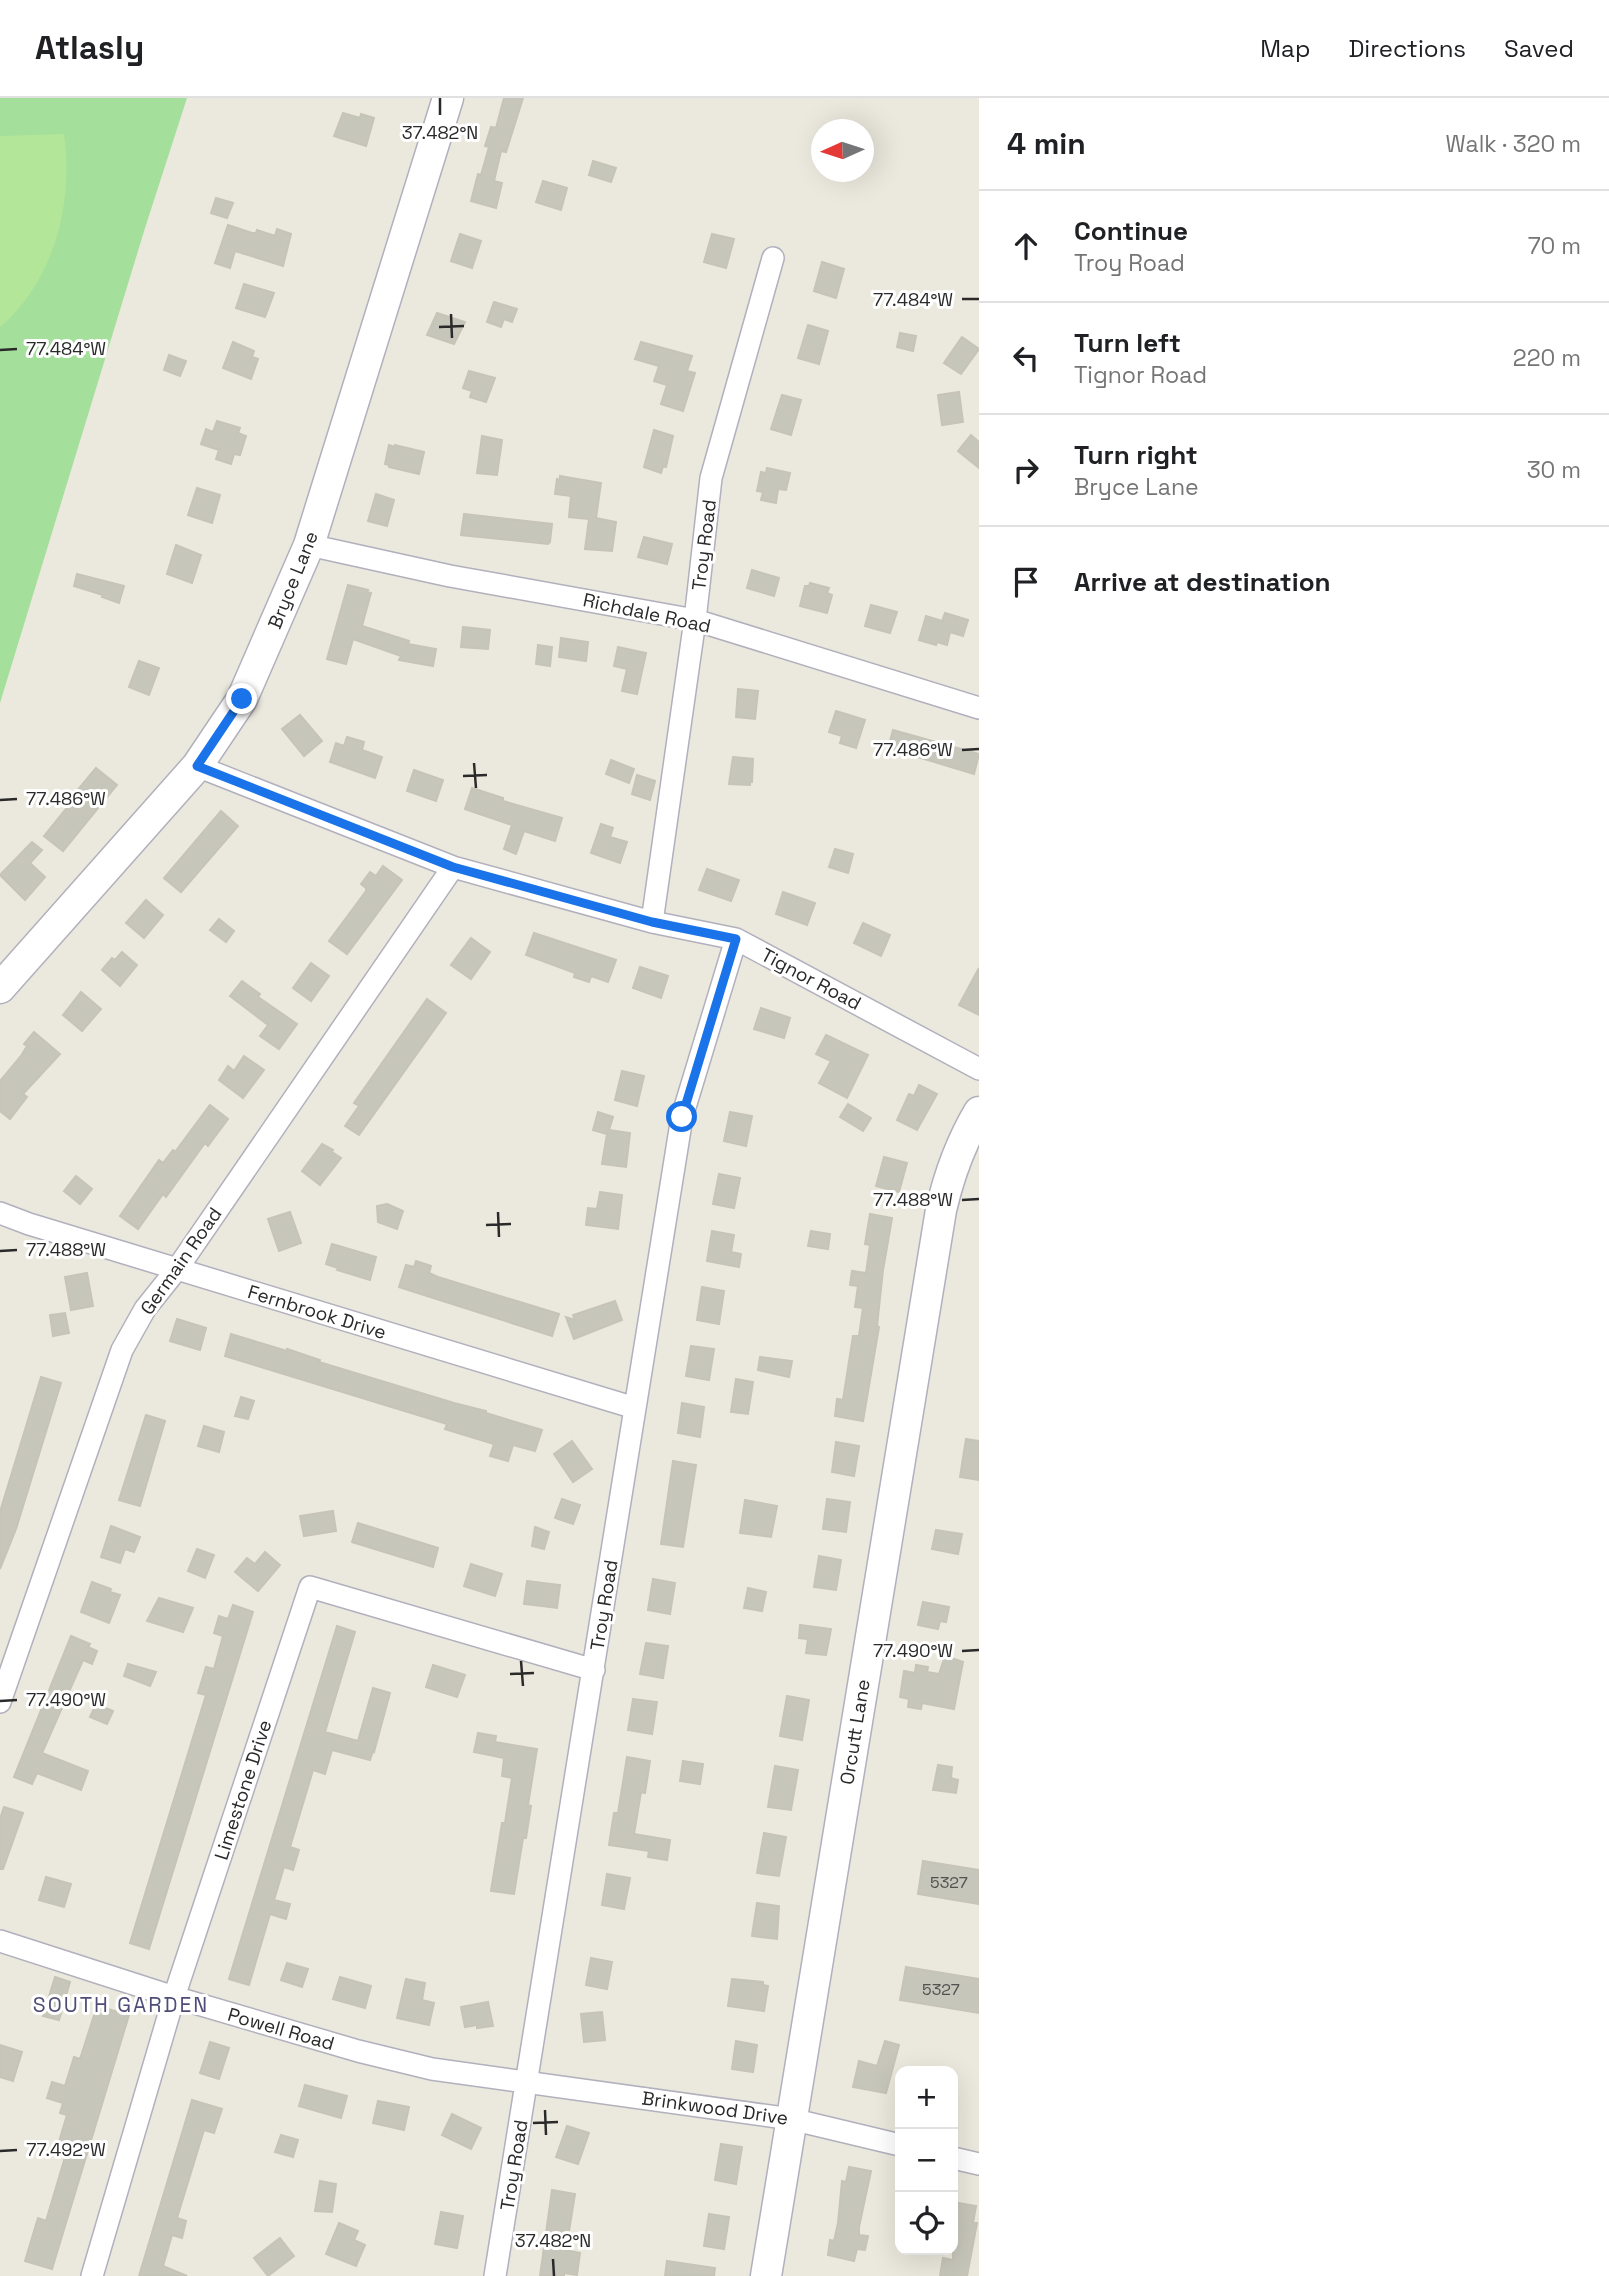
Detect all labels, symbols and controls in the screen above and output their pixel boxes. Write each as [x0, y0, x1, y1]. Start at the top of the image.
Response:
text: Atlasly [35, 27, 144, 69]
text: Map [1260, 33, 1310, 64]
text: Directions [1348, 33, 1466, 64]
text: Saved [1504, 33, 1574, 64]
north arrow [811, 119, 874, 182]
text: 37.482°N [402, 121, 478, 144]
text: 4 min [1007, 124, 1086, 163]
text: Walk · 320 m [1446, 129, 1581, 159]
text: Continue [1074, 214, 1188, 248]
icon: ahead [1007, 227, 1045, 265]
text: 70 m [1528, 231, 1581, 261]
text: Troy Road [1074, 248, 1185, 278]
text: 77.484°W [873, 288, 953, 311]
text: Turn left [1074, 326, 1181, 360]
text: 77.484°W [26, 337, 106, 360]
icon: left [1007, 339, 1045, 377]
text: 220 m [1513, 343, 1581, 373]
text: Tignor Road [1074, 360, 1207, 390]
text: Turn right [1074, 438, 1198, 472]
icon: right [1007, 451, 1045, 489]
text: 30 m [1527, 455, 1581, 485]
text: Bryce Lane [1074, 472, 1199, 502]
street label: Troy Road [686, 498, 722, 592]
street label: Bryce Lane [262, 528, 324, 632]
icon: arrive [1007, 563, 1045, 601]
text: Arrive at destination [1074, 565, 1331, 599]
street label: Richdale Road [581, 587, 713, 639]
route end [226, 683, 257, 714]
text: 77.486°W [873, 738, 953, 761]
text: 77.486°W [26, 787, 106, 810]
street label: Tignor Road [757, 942, 865, 1016]
route start [666, 1101, 697, 1132]
text: 77.488°W [873, 1188, 953, 1211]
street label: Germain Road [135, 1202, 227, 1320]
text: 77.488°W [26, 1238, 106, 1261]
street label: Fernbrook Drive [245, 1279, 389, 1345]
street label: Troy Road [585, 1558, 623, 1652]
text: 77.490°W [873, 1639, 953, 1662]
street label: Orcutt Lane [834, 1677, 876, 1787]
text: 77.490°W [26, 1688, 106, 1711]
street label: Limestone Drive [209, 1717, 277, 1863]
house number: 5327 [930, 1872, 968, 1893]
house number: 5327 [922, 1979, 960, 2000]
district label: SOUTH GARDEN [33, 1991, 209, 2018]
street label: Powell Road [225, 2002, 337, 2056]
map controls [895, 2066, 958, 2255]
button: + [895, 2066, 958, 2129]
street label: Brinkwood Drive [640, 2085, 790, 2131]
street label: Troy Road [495, 2118, 533, 2212]
button: − [895, 2129, 958, 2192]
text: 77.492°W [26, 2138, 106, 2161]
button: locate [895, 2192, 958, 2255]
text: 37.482°N [515, 2229, 591, 2252]

